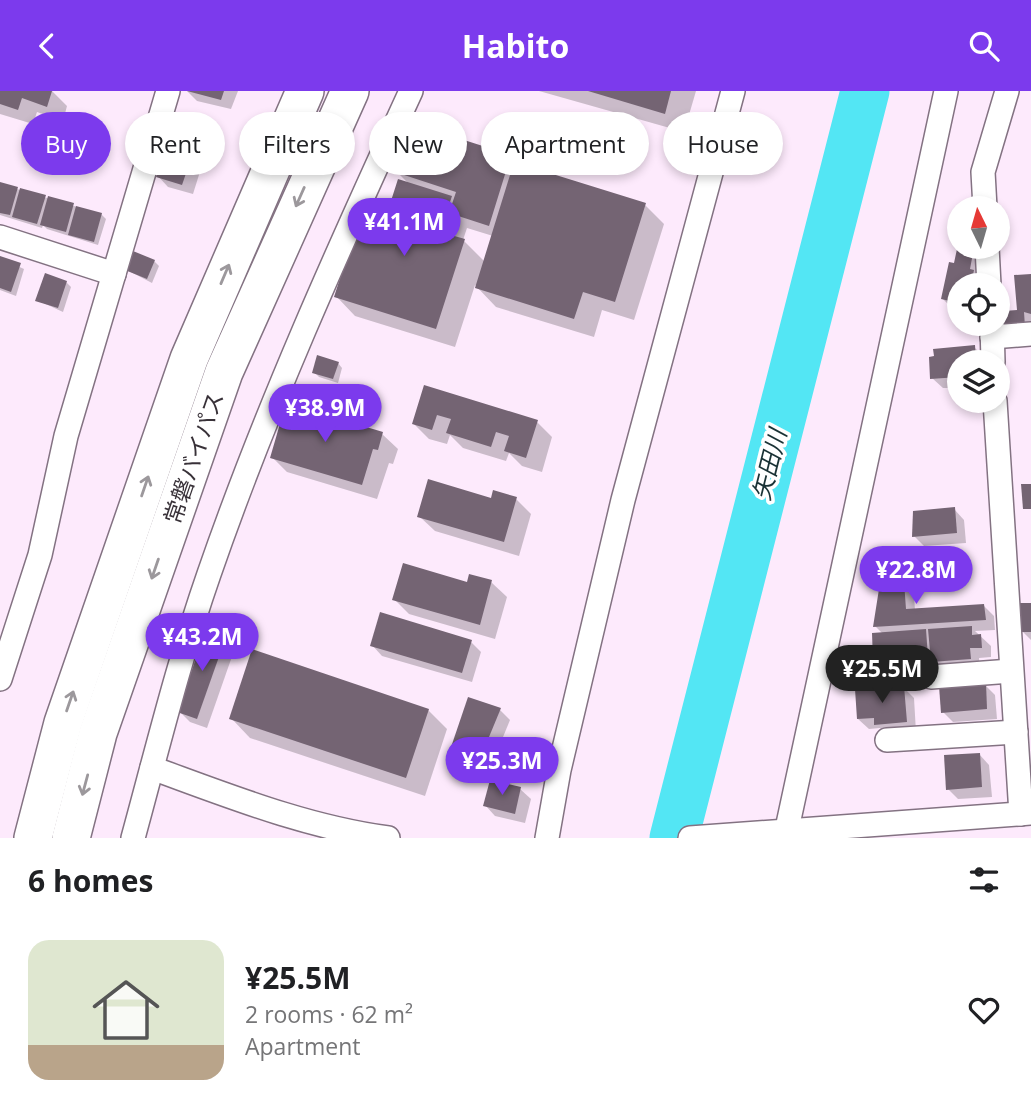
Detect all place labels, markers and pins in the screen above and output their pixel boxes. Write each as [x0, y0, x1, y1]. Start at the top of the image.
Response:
pin: ¥41.1M [347, 199, 461, 258]
pin: ¥38.9M [268, 385, 382, 444]
pin: ¥22.8M [859, 547, 973, 606]
pin: ¥43.2M [145, 613, 259, 673]
pin: ¥25.5M [825, 645, 939, 705]
pin: ¥25.3M [445, 737, 559, 797]

